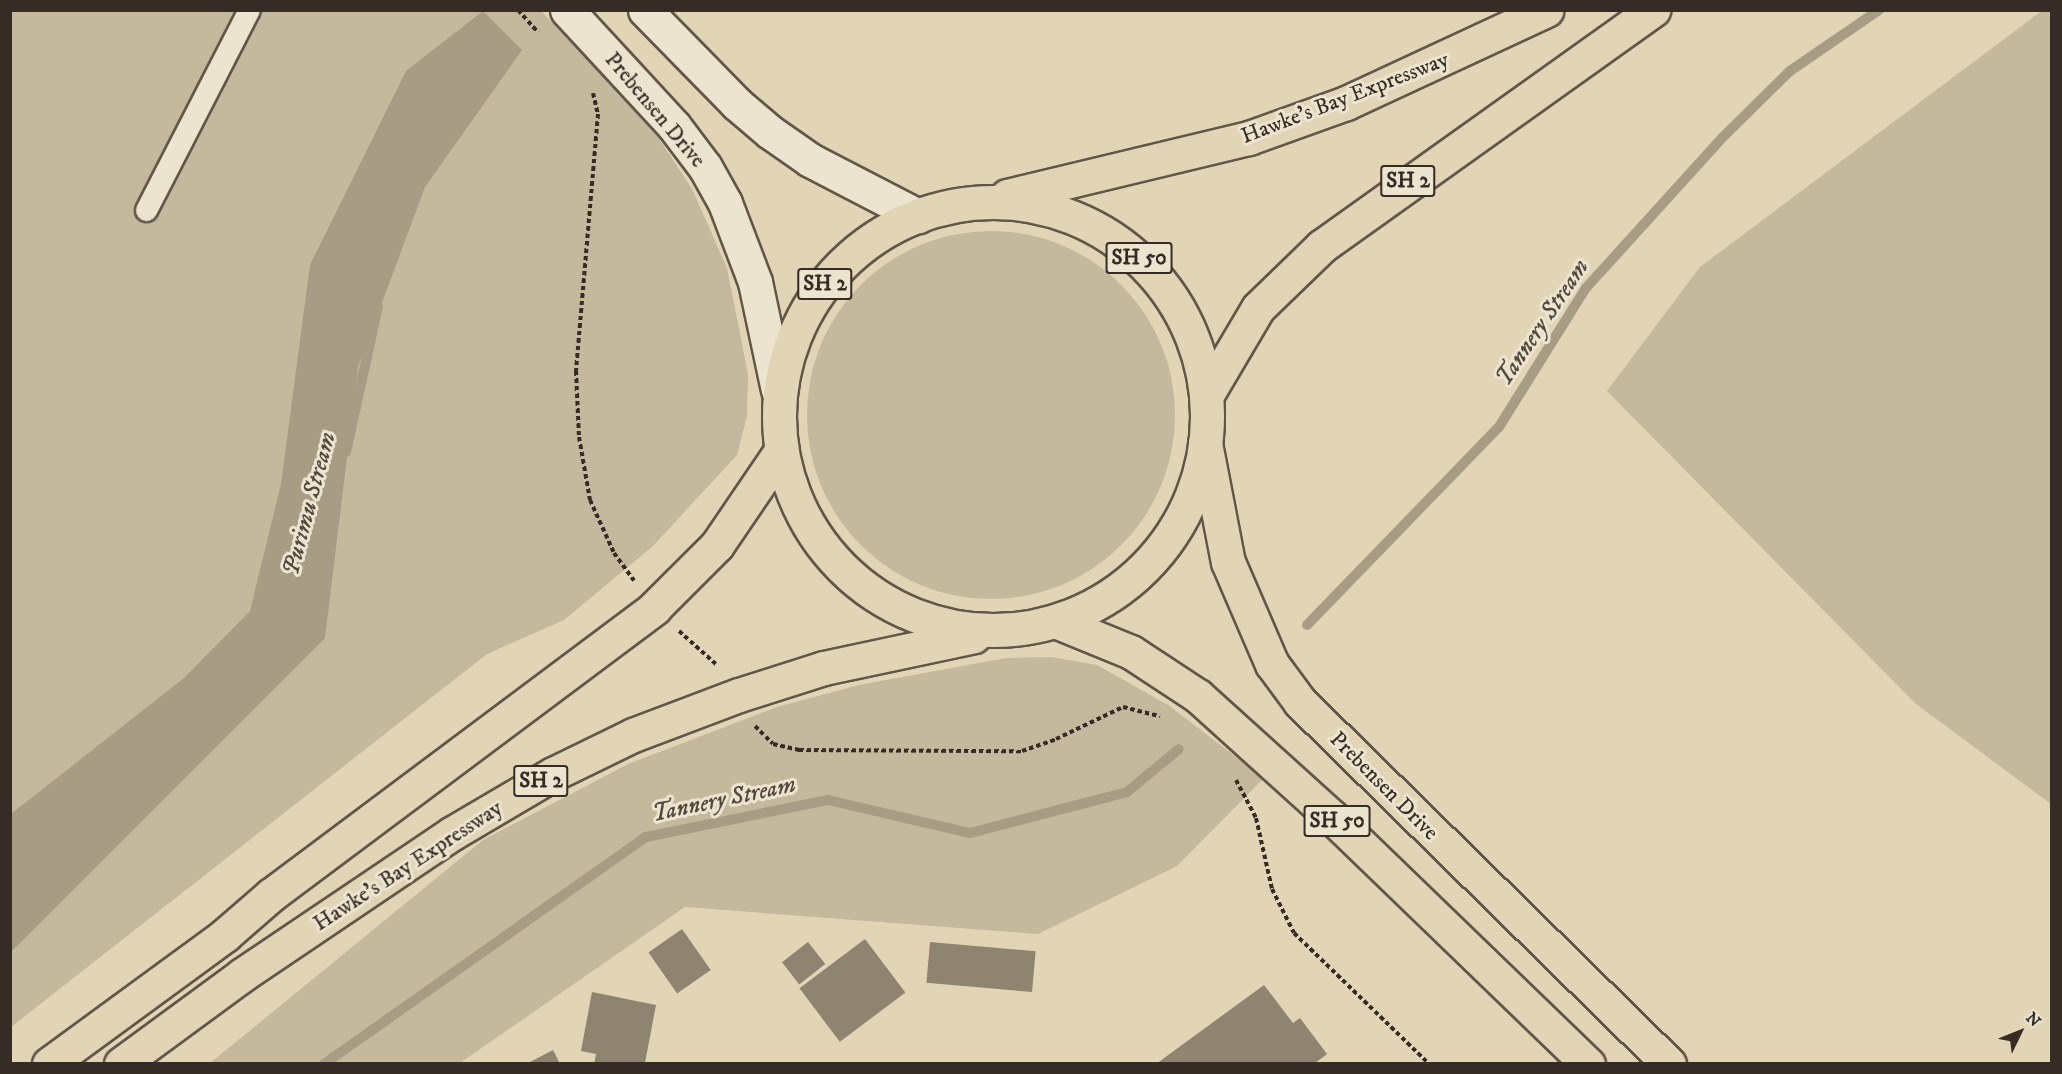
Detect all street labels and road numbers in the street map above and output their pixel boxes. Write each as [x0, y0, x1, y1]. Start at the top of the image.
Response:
street label: Hawke's Bay Expressway [1238, 46, 1452, 150]
street label: Prebensen Drive [599, 47, 711, 173]
road number: SH 2 [1380, 163, 1436, 199]
road number: SH 50 [1104, 240, 1174, 276]
road number: SH 2 [796, 266, 854, 302]
street label: Prebensen Drive [1324, 726, 1444, 846]
road number: SH 2 [512, 763, 570, 799]
street label: Hawke's Bay Expressway [309, 795, 507, 937]
road number: SH 50 [1302, 803, 1372, 839]

